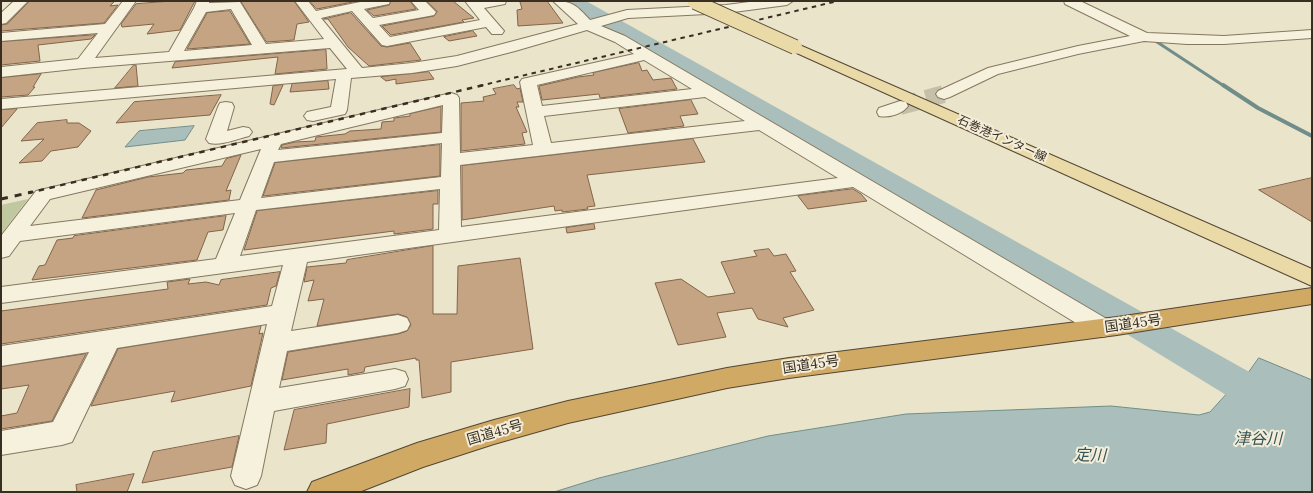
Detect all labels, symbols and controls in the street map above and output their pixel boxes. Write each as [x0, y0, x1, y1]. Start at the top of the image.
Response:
street label: 石巻港インター線 [955, 113, 1049, 165]
street label: 国道45号 [1104, 312, 1162, 336]
street label: 国道45号 [782, 353, 840, 377]
street label: 国道45号 [465, 417, 525, 449]
water label: 津谷川 [1234, 429, 1282, 449]
water label: 定川 [1074, 446, 1106, 466]

